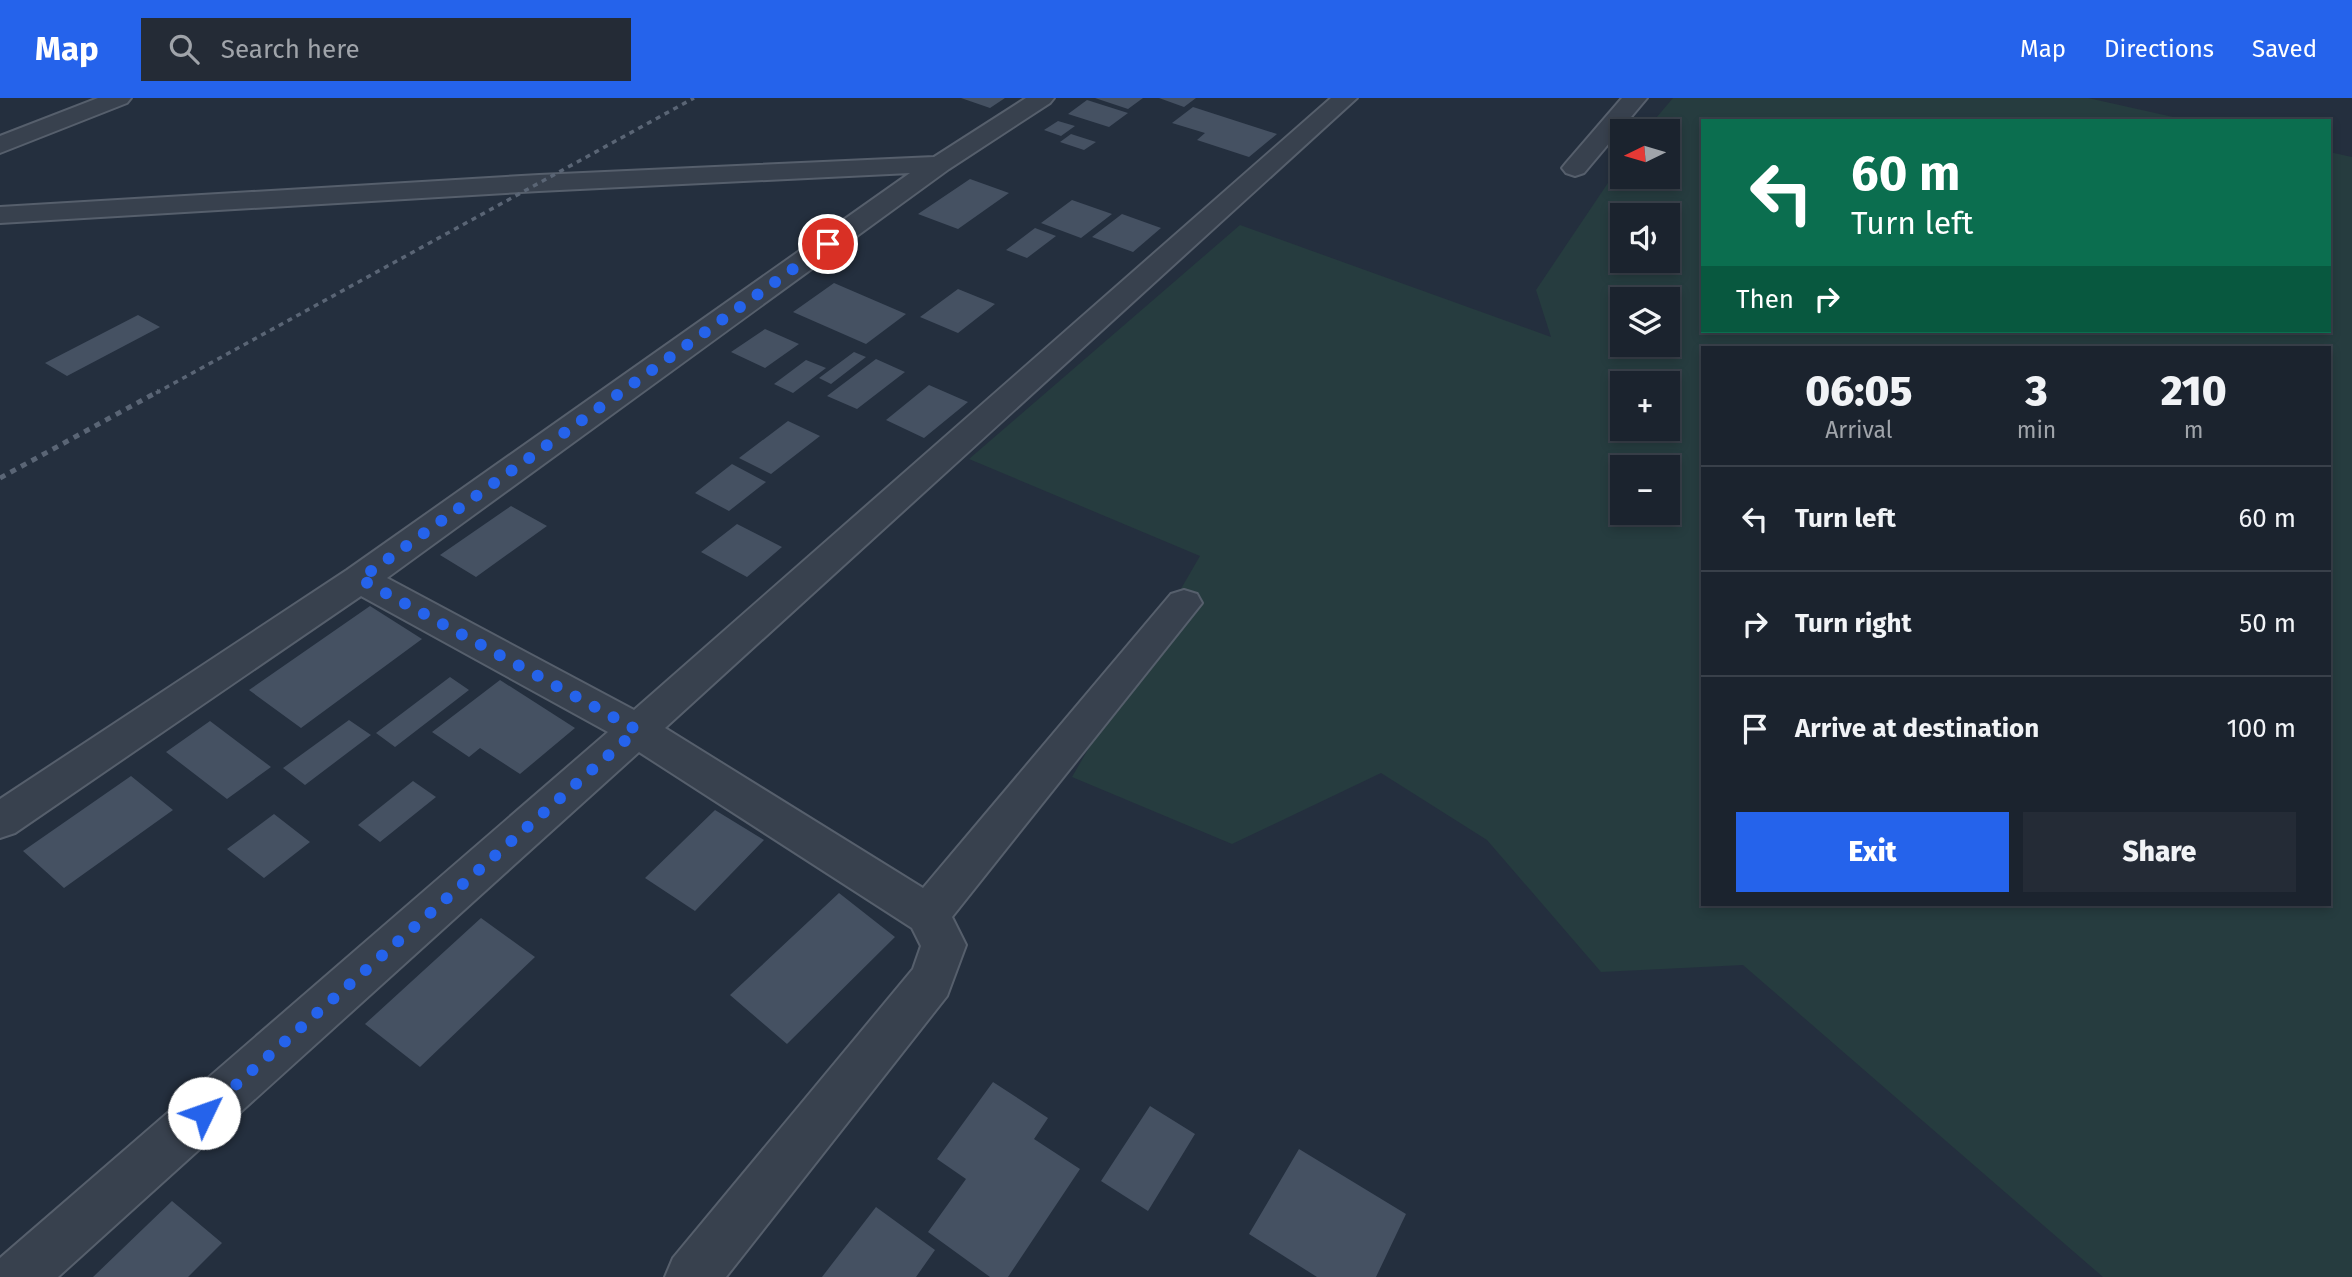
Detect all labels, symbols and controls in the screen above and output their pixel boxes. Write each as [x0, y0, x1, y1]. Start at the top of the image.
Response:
search box [141, 18, 631, 81]
text: Map [35, 29, 99, 69]
icon: search [165, 30, 203, 68]
text: Search here [221, 34, 360, 65]
text: Map [2020, 35, 2066, 63]
text: Directions [2104, 35, 2214, 63]
text: Saved [2252, 35, 2317, 63]
north arrow [1610, 119, 1680, 189]
map controls [1610, 119, 1680, 525]
text: 60 m [1851, 144, 1960, 203]
icon: left [1736, 147, 1827, 238]
button: sound [1610, 203, 1680, 273]
text: Turn left [1851, 204, 1973, 242]
pin [798, 214, 858, 274]
icon: arrive [809, 225, 847, 263]
icon: right [1808, 280, 1846, 318]
text: Then [1736, 284, 1794, 315]
button: layers [1610, 287, 1680, 357]
text: 06:05 [1805, 366, 1912, 416]
text: 3 [2025, 366, 2048, 416]
text: 210 [2161, 366, 2227, 416]
button: + [1610, 371, 1680, 441]
text: Arrival [1825, 416, 1893, 444]
text: min [2017, 416, 2056, 444]
text: m [2184, 416, 2204, 444]
button: − [1610, 455, 1680, 525]
icon: left [1736, 500, 1774, 538]
text: Turn left [1795, 503, 1896, 534]
text: 60 m [2238, 503, 2296, 534]
icon: right [1736, 605, 1774, 643]
text: Turn right [1795, 608, 1912, 639]
text: 50 m [2239, 608, 2296, 639]
icon: arrive [1736, 710, 1774, 748]
text: Arrive at destination [1795, 713, 2039, 744]
text: 100 m [2227, 713, 2296, 744]
button: Exit [1736, 812, 2009, 892]
button: Share [2023, 812, 2296, 892]
position arrow [167, 1076, 241, 1150]

